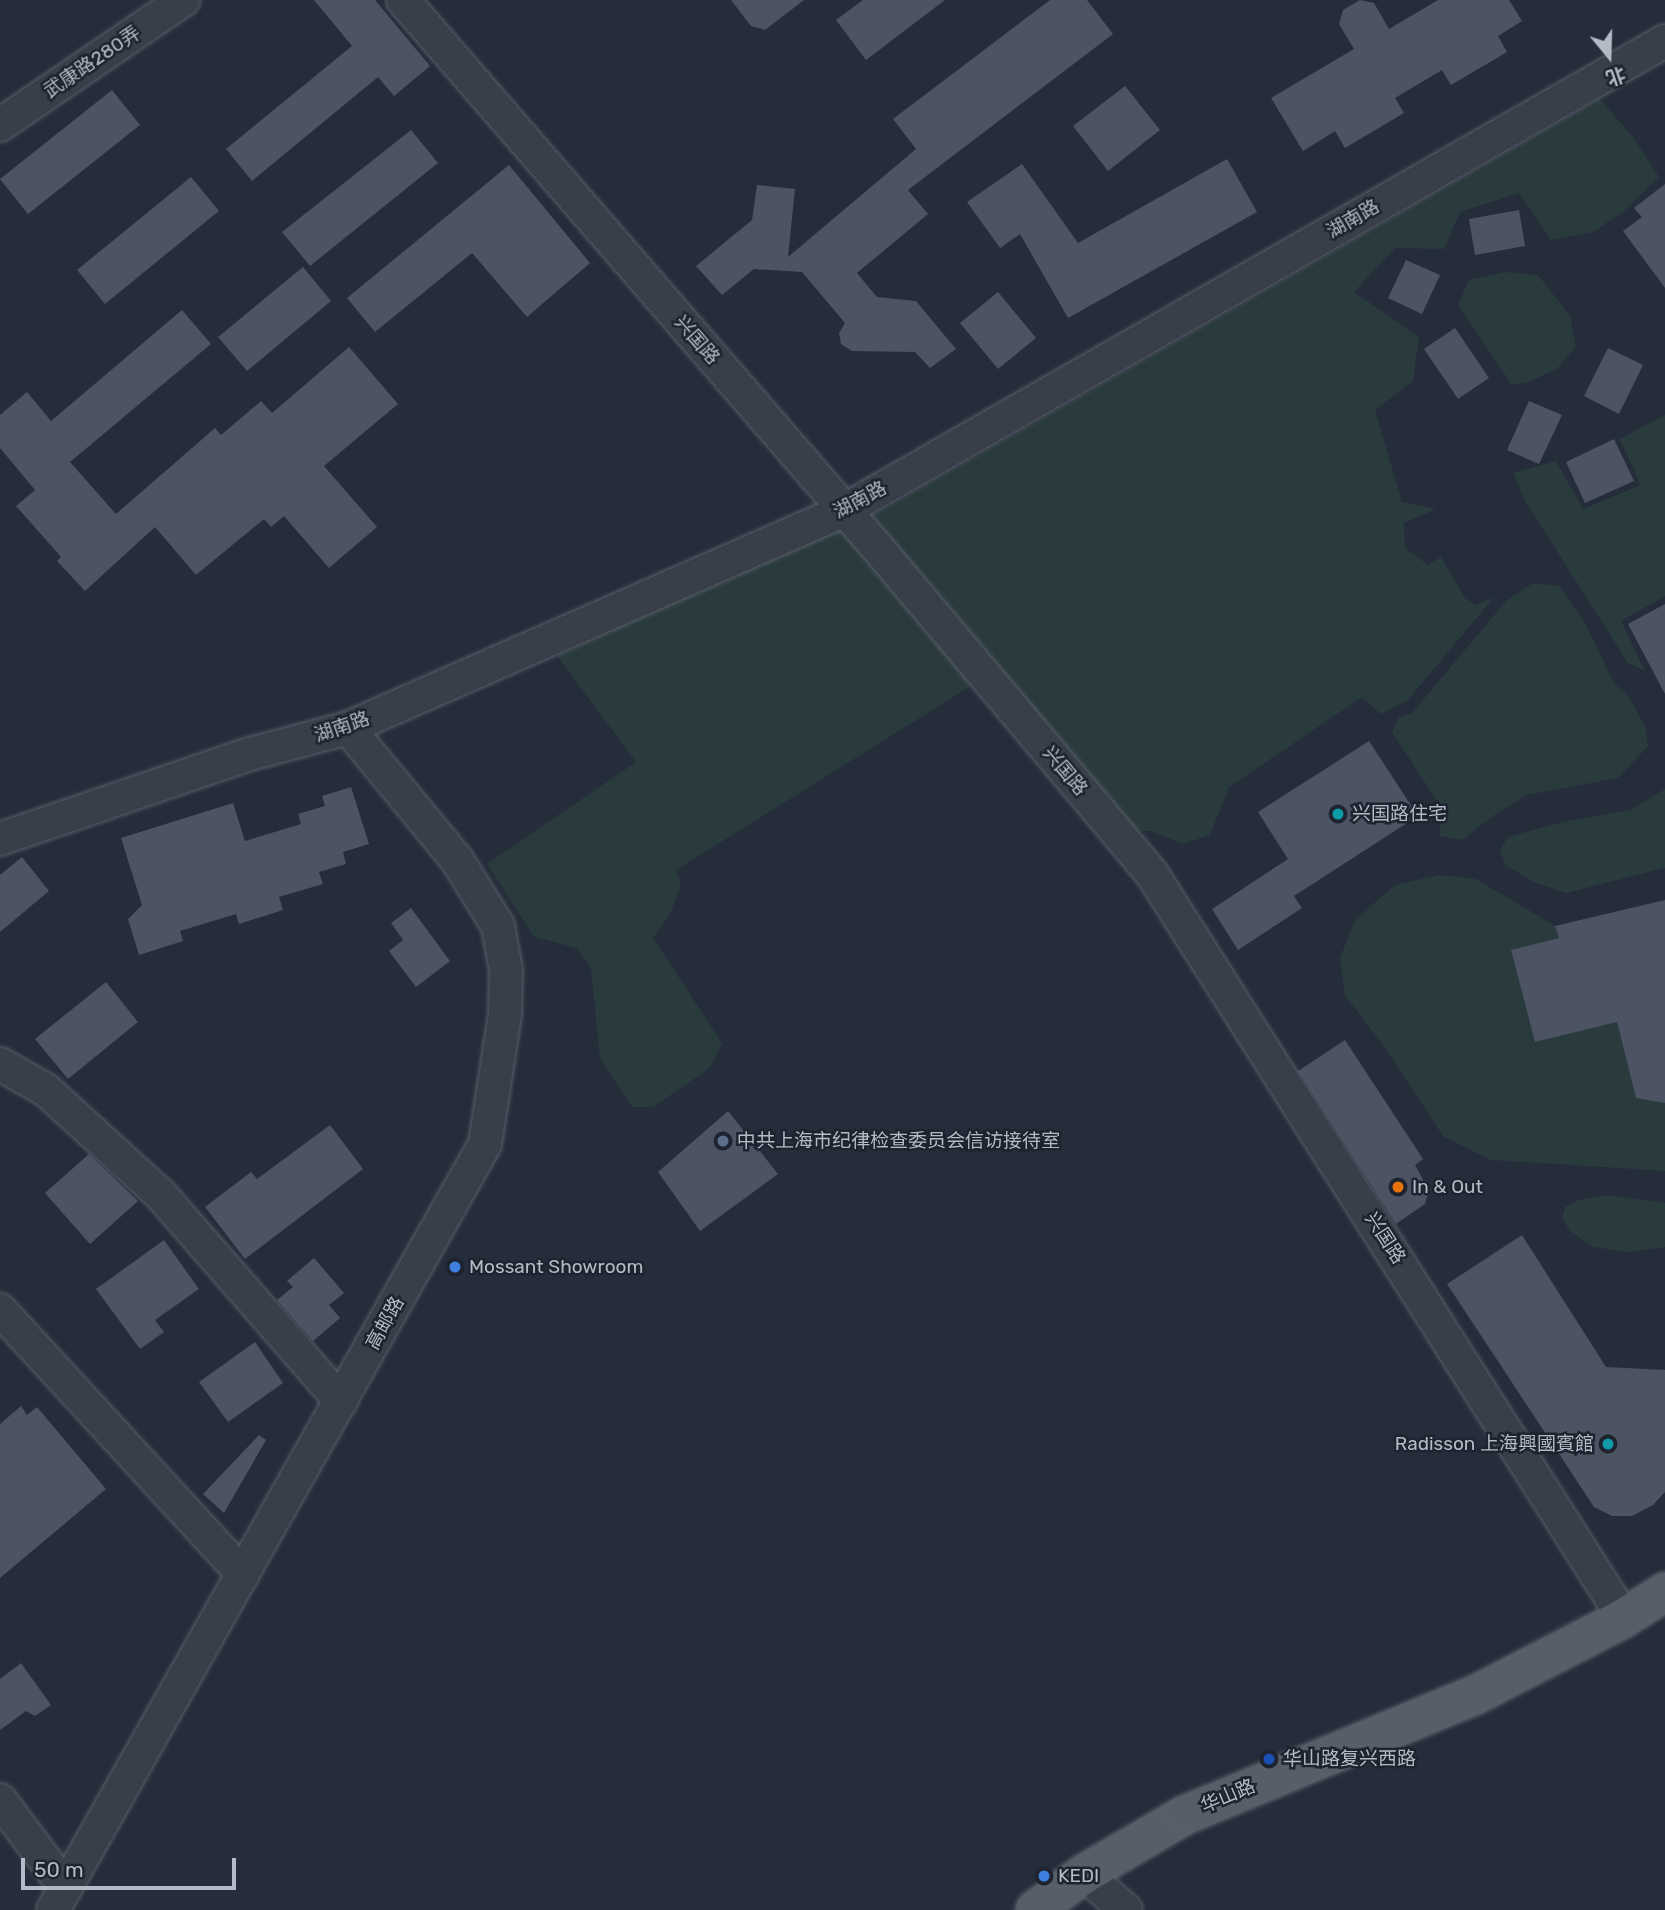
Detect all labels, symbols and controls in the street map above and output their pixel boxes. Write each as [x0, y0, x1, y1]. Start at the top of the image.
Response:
street label: 武康路280弄 [39, 21, 145, 103]
north arrow [1574, 21, 1644, 91]
text: 北 [1603, 62, 1629, 90]
street label: 湖南路 [1323, 195, 1383, 243]
street label: 兴国路 [670, 311, 724, 369]
street label: 湖南路 [829, 477, 891, 523]
street label: 湖南路 [311, 707, 373, 747]
street label: 兴国路 [1038, 742, 1092, 800]
place label: 兴国路住宅 [1352, 803, 1447, 825]
marker: 兴国路住宅 [1330, 806, 1346, 822]
place label: 中共上海市纪律检查委员会信访接待室 [737, 1130, 1060, 1152]
marker: 中共上海市纪律检查委员会信访接待室 [715, 1133, 731, 1149]
place label: In & Out [1412, 1176, 1483, 1198]
marker: In & Out [1390, 1179, 1406, 1195]
street label: 兴国路 [1360, 1208, 1410, 1268]
place label: Mossant Showroom [469, 1256, 643, 1278]
marker: Mossant Showroom [447, 1259, 463, 1275]
street label: 高邮路 [361, 1293, 409, 1353]
place label: Radisson 上海興國賓館 [1395, 1433, 1594, 1455]
marker: Radisson 上海興國賓館 [1600, 1436, 1616, 1452]
place label: 华山路复兴西路 [1283, 1748, 1416, 1770]
marker: 华山路复兴西路 [1261, 1751, 1277, 1767]
street label: 华山路 [1197, 1774, 1259, 1818]
scale bar [24, 1843, 240, 1887]
text: 50 m [34, 1857, 84, 1882]
place label: KEDI [1058, 1865, 1099, 1887]
marker: KEDI [1036, 1868, 1052, 1884]

